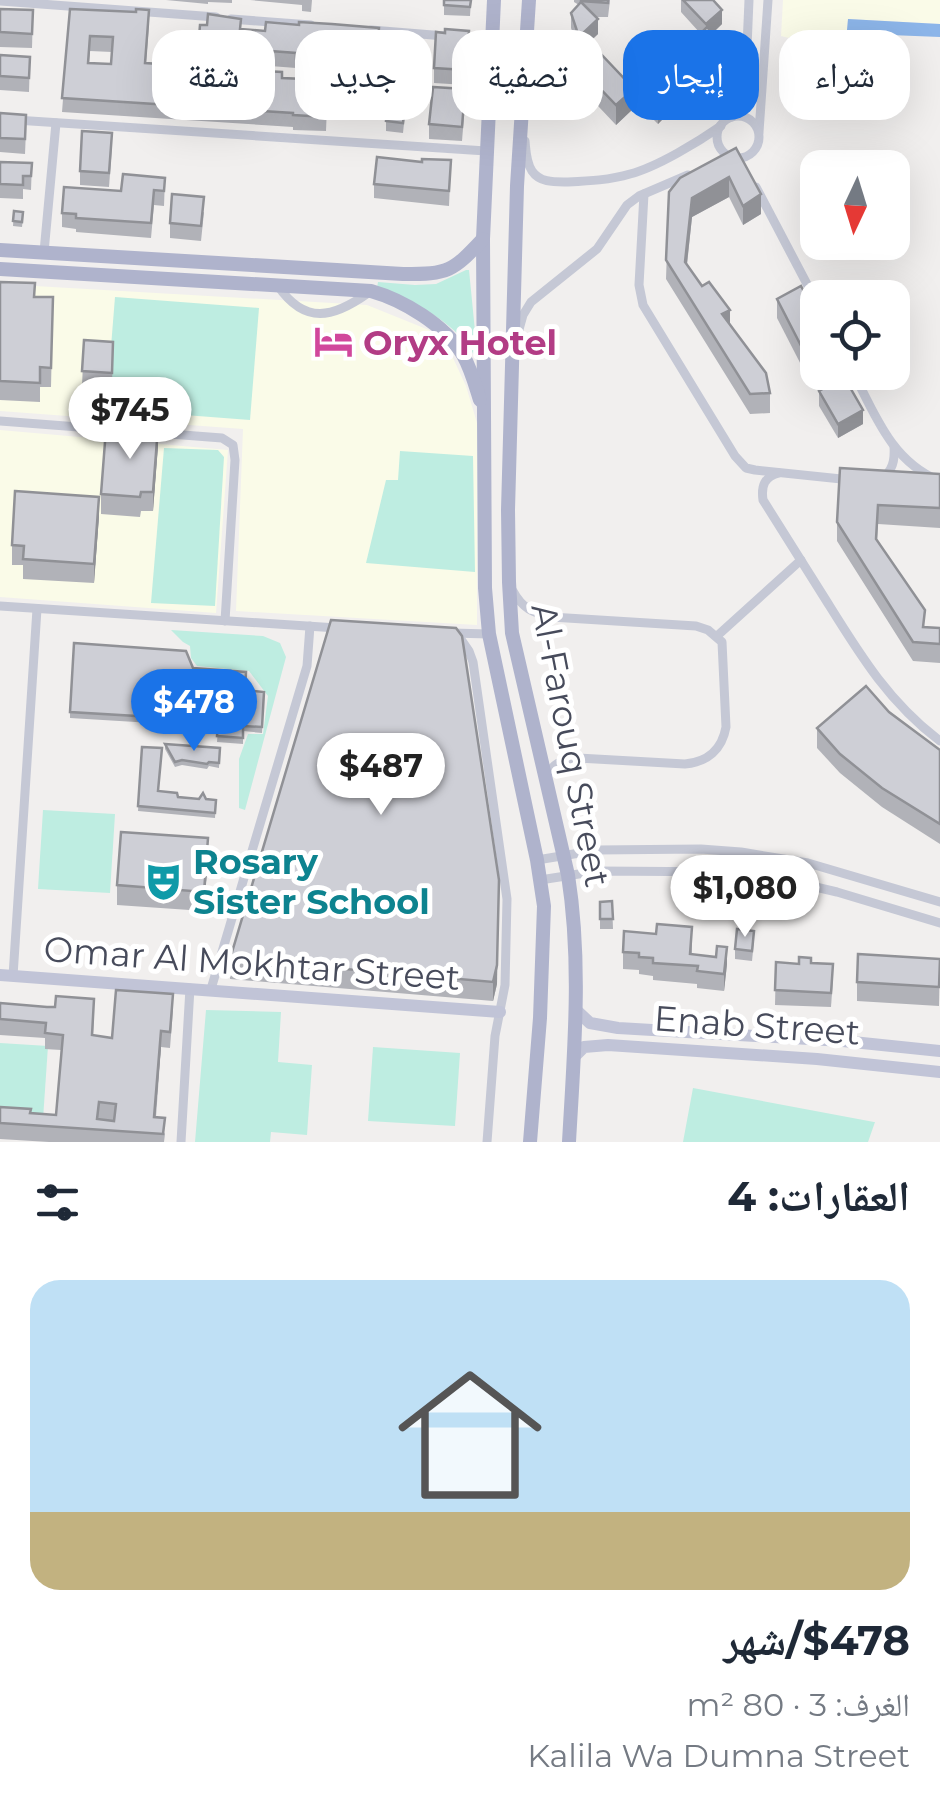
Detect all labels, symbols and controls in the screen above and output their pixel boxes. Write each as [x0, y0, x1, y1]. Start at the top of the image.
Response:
chip: شقة [152, 30, 275, 120]
chip: جديد [295, 30, 432, 120]
chip: تصفية [452, 30, 603, 120]
chip: إيجار [623, 30, 759, 120]
chip: شراء [779, 30, 910, 120]
north arrow [800, 150, 910, 260]
map controls [800, 150, 910, 390]
button: locate [800, 280, 910, 390]
hotel icon: Oryx Hotel [312, 321, 354, 363]
place label: Oryx Hotel [363, 321, 557, 364]
pin: $745 [71, 377, 189, 462]
text: $745 [91, 390, 169, 429]
street label: Al-Farouq Street [522, 600, 620, 890]
pin: $478 [135, 669, 253, 754]
text: $478 [153, 682, 235, 721]
pin: $487 [322, 733, 440, 818]
text: $487 [339, 746, 423, 785]
place label: Rosary Sister School [193, 840, 430, 923]
pin: $1,080 [664, 855, 826, 940]
theatre icon: Rosary Sister School [142, 860, 184, 902]
text: $1,080 [692, 868, 798, 907]
street label: Omar Al Mokhtar Street [42, 927, 462, 999]
street label: Enab Street [653, 996, 861, 1054]
text: العقارات: 4 [727, 1170, 910, 1222]
icon: filters [30, 1175, 85, 1230]
icon: home [380, 1345, 560, 1525]
text: $478/شهر [723, 1614, 910, 1666]
text: الغرف: 3 · 80 m² [686, 1685, 910, 1724]
text: Kalila Wa Dumna Street [527, 1736, 910, 1775]

